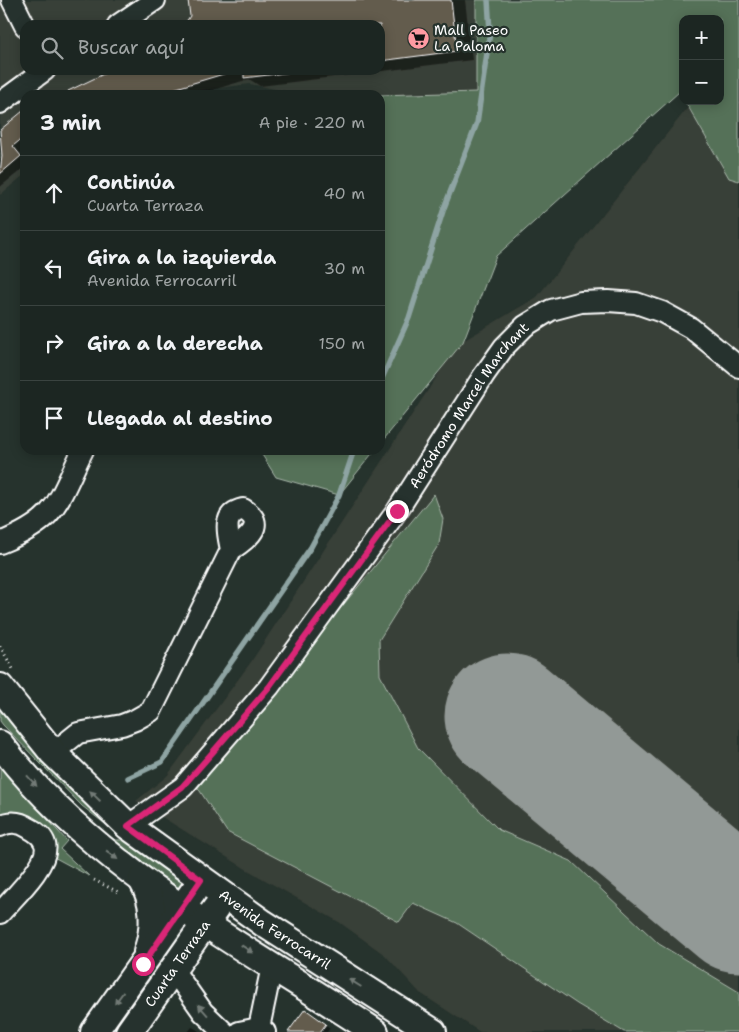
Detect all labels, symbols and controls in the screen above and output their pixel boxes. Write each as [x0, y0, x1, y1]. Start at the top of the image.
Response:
map controls [679, 15, 724, 105]
button: + [679, 15, 724, 60]
search box [20, 20, 385, 75]
place label: Mall Paseo La Paloma [434, 21, 508, 55]
supermarket icon: Mall Paseo La Paloma [406, 26, 430, 50]
icon: search [38, 34, 66, 62]
text: Buscar aquí [78, 35, 184, 60]
button: − [679, 60, 724, 105]
text: 3 min [40, 109, 101, 137]
text: A pie · 220 m [259, 112, 365, 133]
text: Continúa [87, 170, 175, 195]
icon: ahead [40, 179, 68, 207]
text: 40 m [323, 183, 365, 204]
text: Cuarta Terraza [87, 195, 204, 216]
text: Gira a la izquierda [87, 245, 276, 270]
icon: left [40, 254, 68, 282]
text: 30 m [324, 258, 365, 279]
text: Avenida Ferrocarril [87, 270, 236, 291]
street label: Aeródromo Marcel Marchant [405, 318, 533, 492]
icon: right [40, 329, 68, 357]
text: Gira a la derecha [87, 331, 263, 356]
text: 150 m [318, 333, 365, 354]
icon: arrive [40, 404, 68, 432]
text: Llegada al destino [87, 406, 273, 431]
route end [386, 500, 409, 523]
one-way arrow [26, 775, 38, 787]
one-way arrow [89, 790, 101, 802]
one-way arrow [105, 850, 118, 861]
street label: Avenida Ferrocarril [216, 885, 335, 974]
street label: Cuarta Terraza [141, 916, 214, 1010]
one-way arrow [241, 944, 254, 954]
route start [132, 953, 155, 976]
one-way arrow [349, 978, 362, 987]
one-way arrow [113, 991, 124, 1004]
one-way arrow [197, 1004, 208, 1017]

